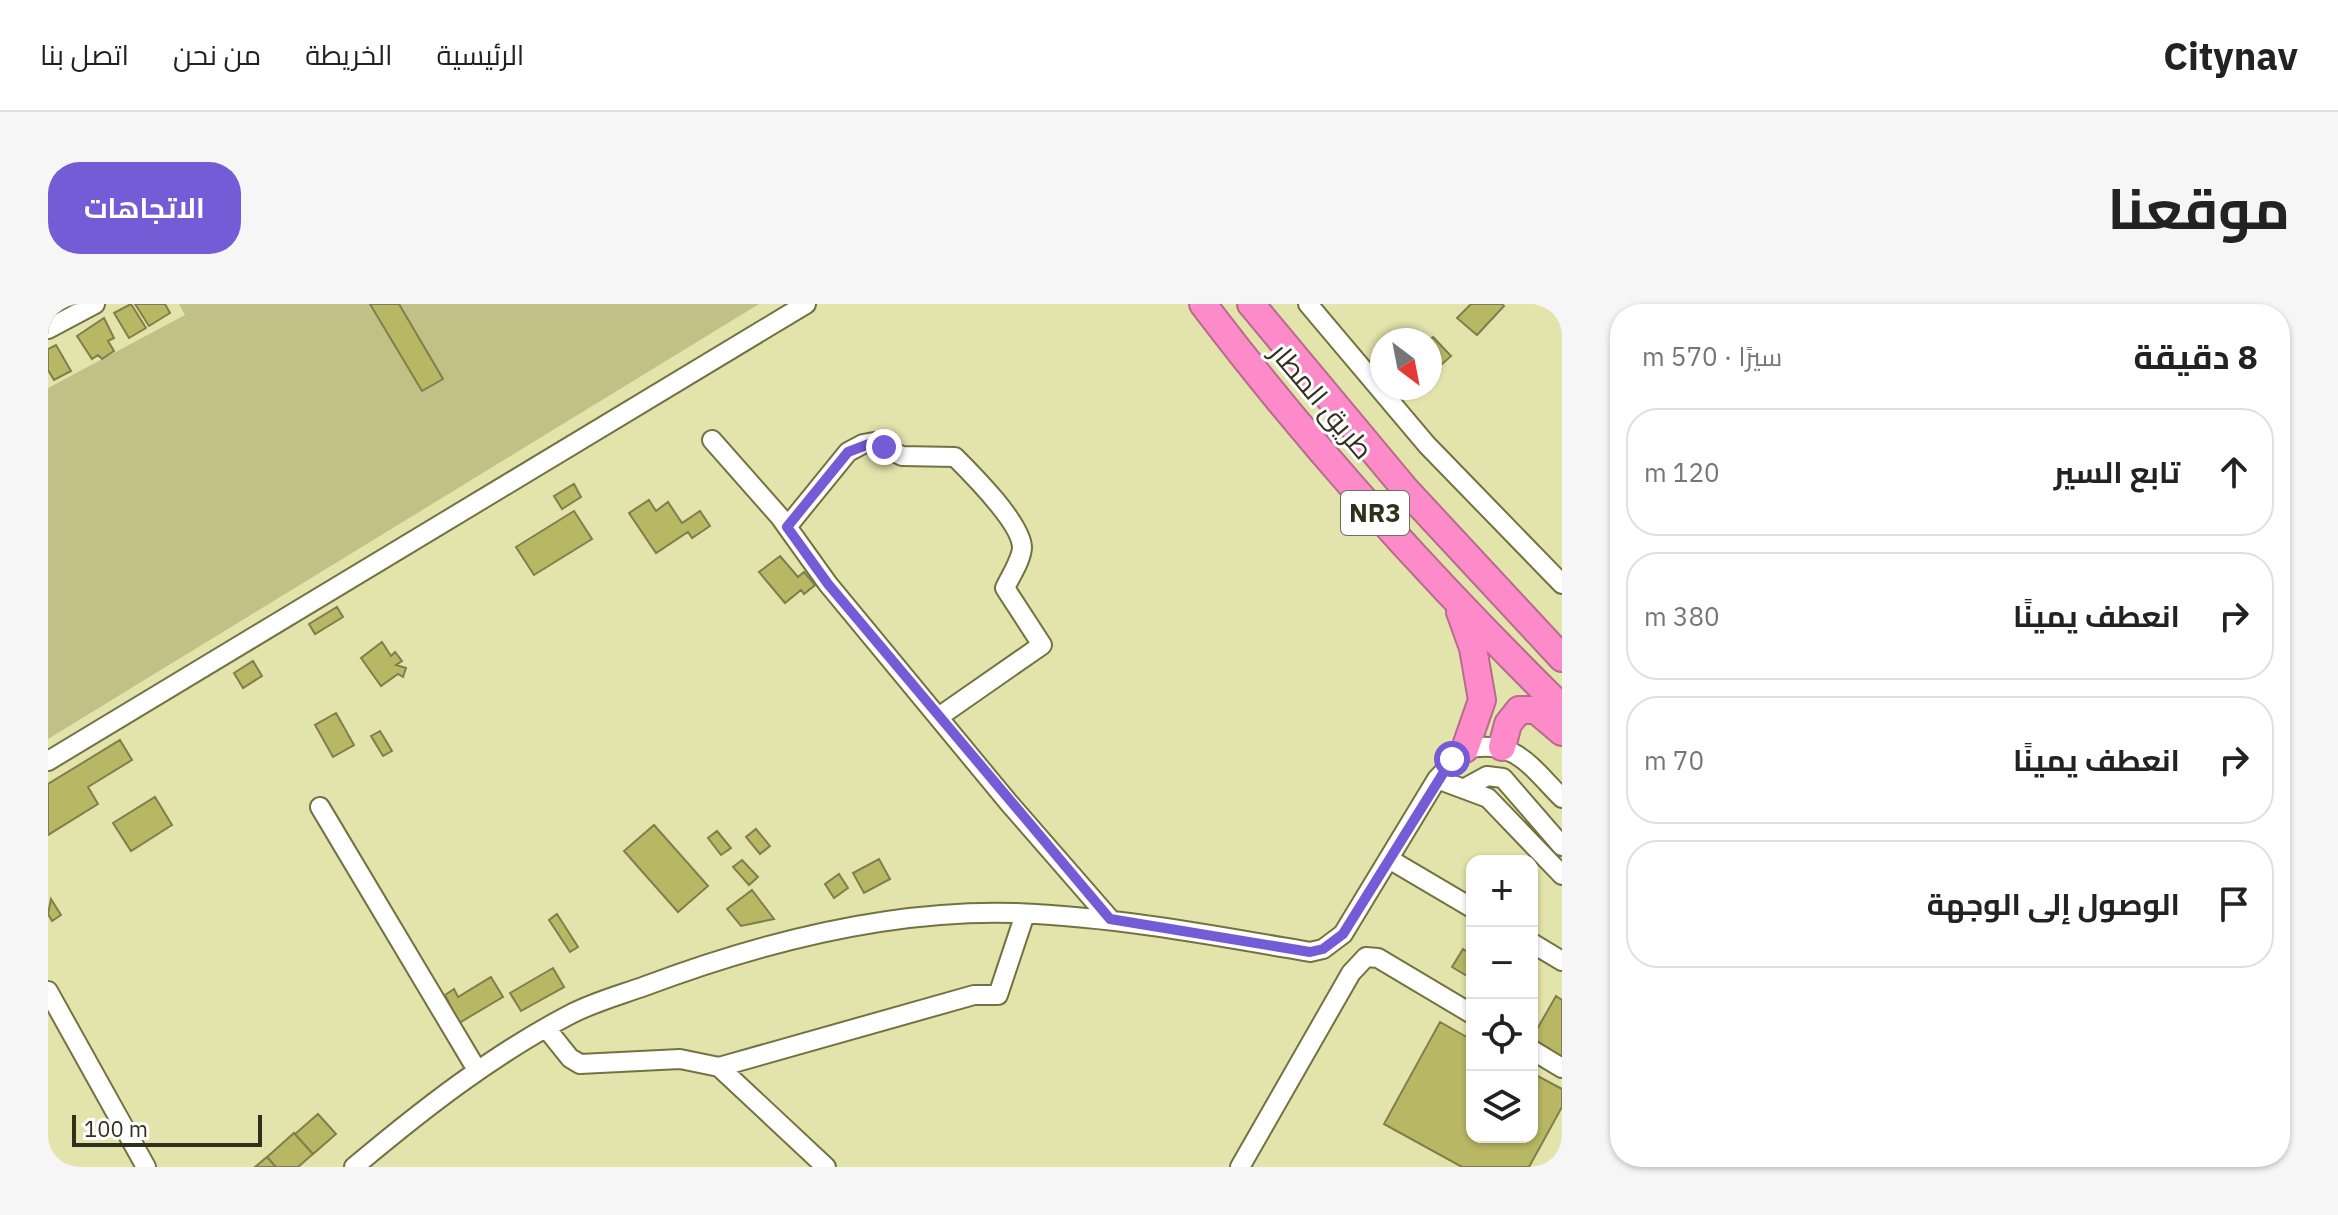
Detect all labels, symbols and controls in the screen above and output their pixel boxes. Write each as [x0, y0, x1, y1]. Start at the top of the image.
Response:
text: Citynav [2163, 31, 2298, 80]
text: اتصل بنا [40, 36, 129, 73]
text: من نحن [173, 36, 261, 73]
text: الخريطة [305, 36, 393, 73]
text: الرئيسية [437, 36, 524, 73]
button: الاتجاهات [48, 162, 241, 254]
text: موقعنا [2107, 172, 2290, 244]
north arrow [1370, 328, 1442, 400]
street label: طريق المطار [1262, 333, 1382, 467]
text: 8 دقيقة [2133, 334, 2258, 378]
text: سيرًا · 570 m [1642, 339, 1782, 373]
route end [866, 429, 902, 465]
icon: ahead [2212, 450, 2256, 494]
text: تابع السير [2054, 452, 2180, 491]
text: 120 m [1644, 455, 1720, 489]
road number: NR3 [1341, 491, 1409, 535]
icon: right [2212, 594, 2256, 638]
text: انعطف يمينًا [2013, 596, 2180, 635]
text: 380 m [1644, 599, 1720, 633]
icon: right [2212, 738, 2256, 782]
text: انعطف يمينًا [2013, 740, 2180, 779]
route start [1434, 741, 1470, 777]
text: 70 m [1644, 743, 1704, 777]
map controls [1466, 855, 1538, 1143]
button: + [1466, 855, 1538, 927]
icon: arrive [2212, 882, 2256, 926]
text: الوصول إلى الوجهة [1927, 884, 2180, 923]
button: − [1466, 927, 1538, 999]
button: locate [1466, 999, 1538, 1071]
button: layers [1466, 1071, 1538, 1143]
scale bar [72, 1111, 262, 1147]
text: 100 m [84, 1114, 148, 1143]

